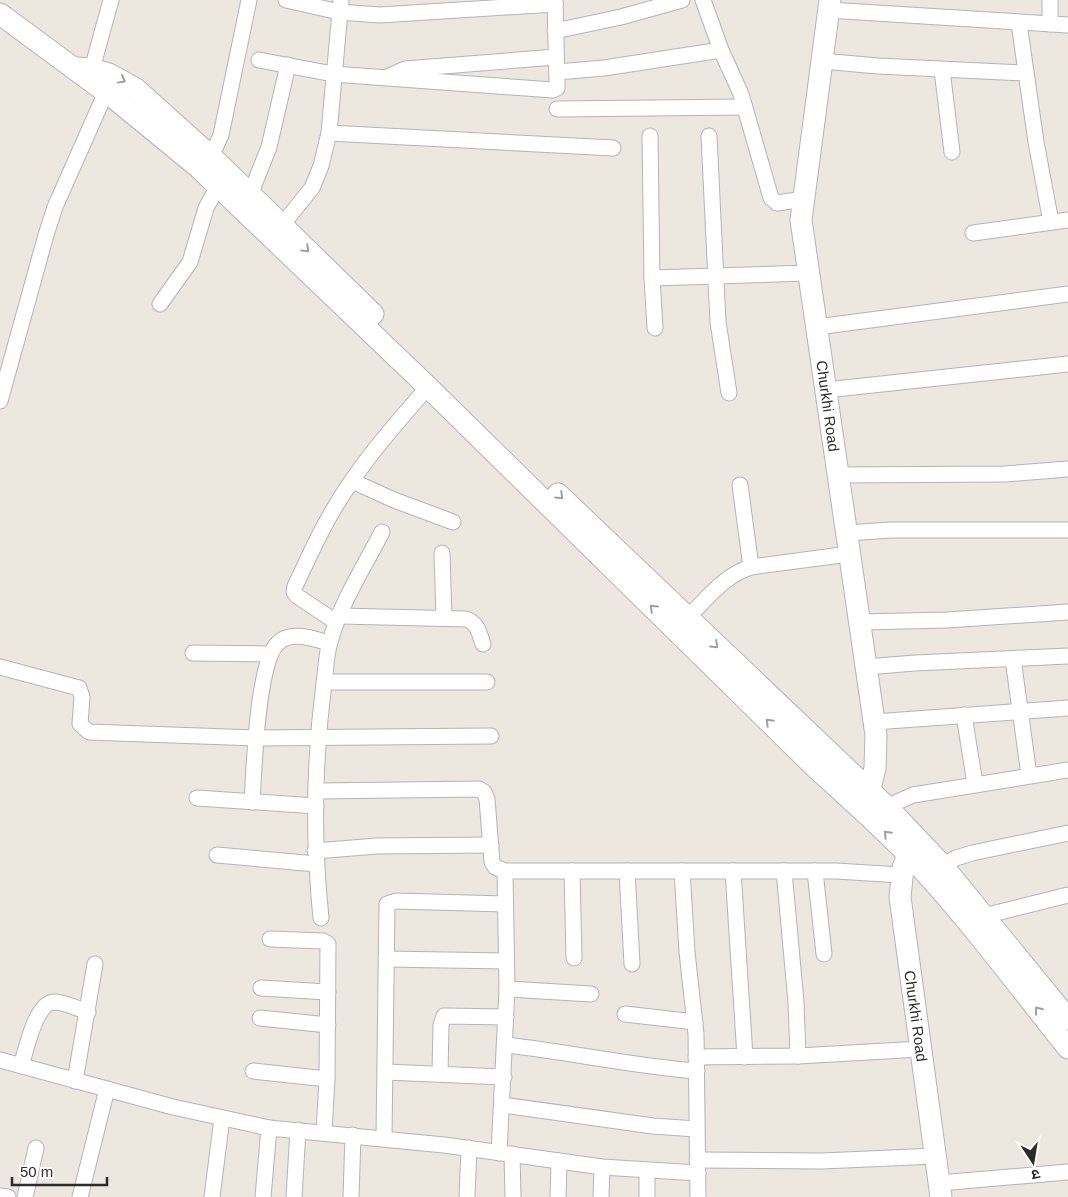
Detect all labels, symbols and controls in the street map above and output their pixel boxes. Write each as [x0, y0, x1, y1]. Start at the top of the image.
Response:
one-way arrow [117, 74, 126, 84]
one-way arrow [300, 243, 309, 252]
street label: Churkhi Road [813, 359, 843, 453]
one-way arrow [555, 490, 564, 499]
one-way arrow [650, 605, 659, 614]
one-way arrow [710, 639, 719, 648]
one-way arrow [766, 718, 775, 727]
one-way arrow [883, 831, 892, 840]
street label: Churkhi Road [901, 969, 931, 1063]
one-way arrow [1035, 1007, 1043, 1016]
north arrow [1008, 1137, 1058, 1187]
scale bar [12, 1154, 108, 1186]
text: 50 m [20, 1163, 53, 1180]
text: उ [1029, 1166, 1041, 1184]

